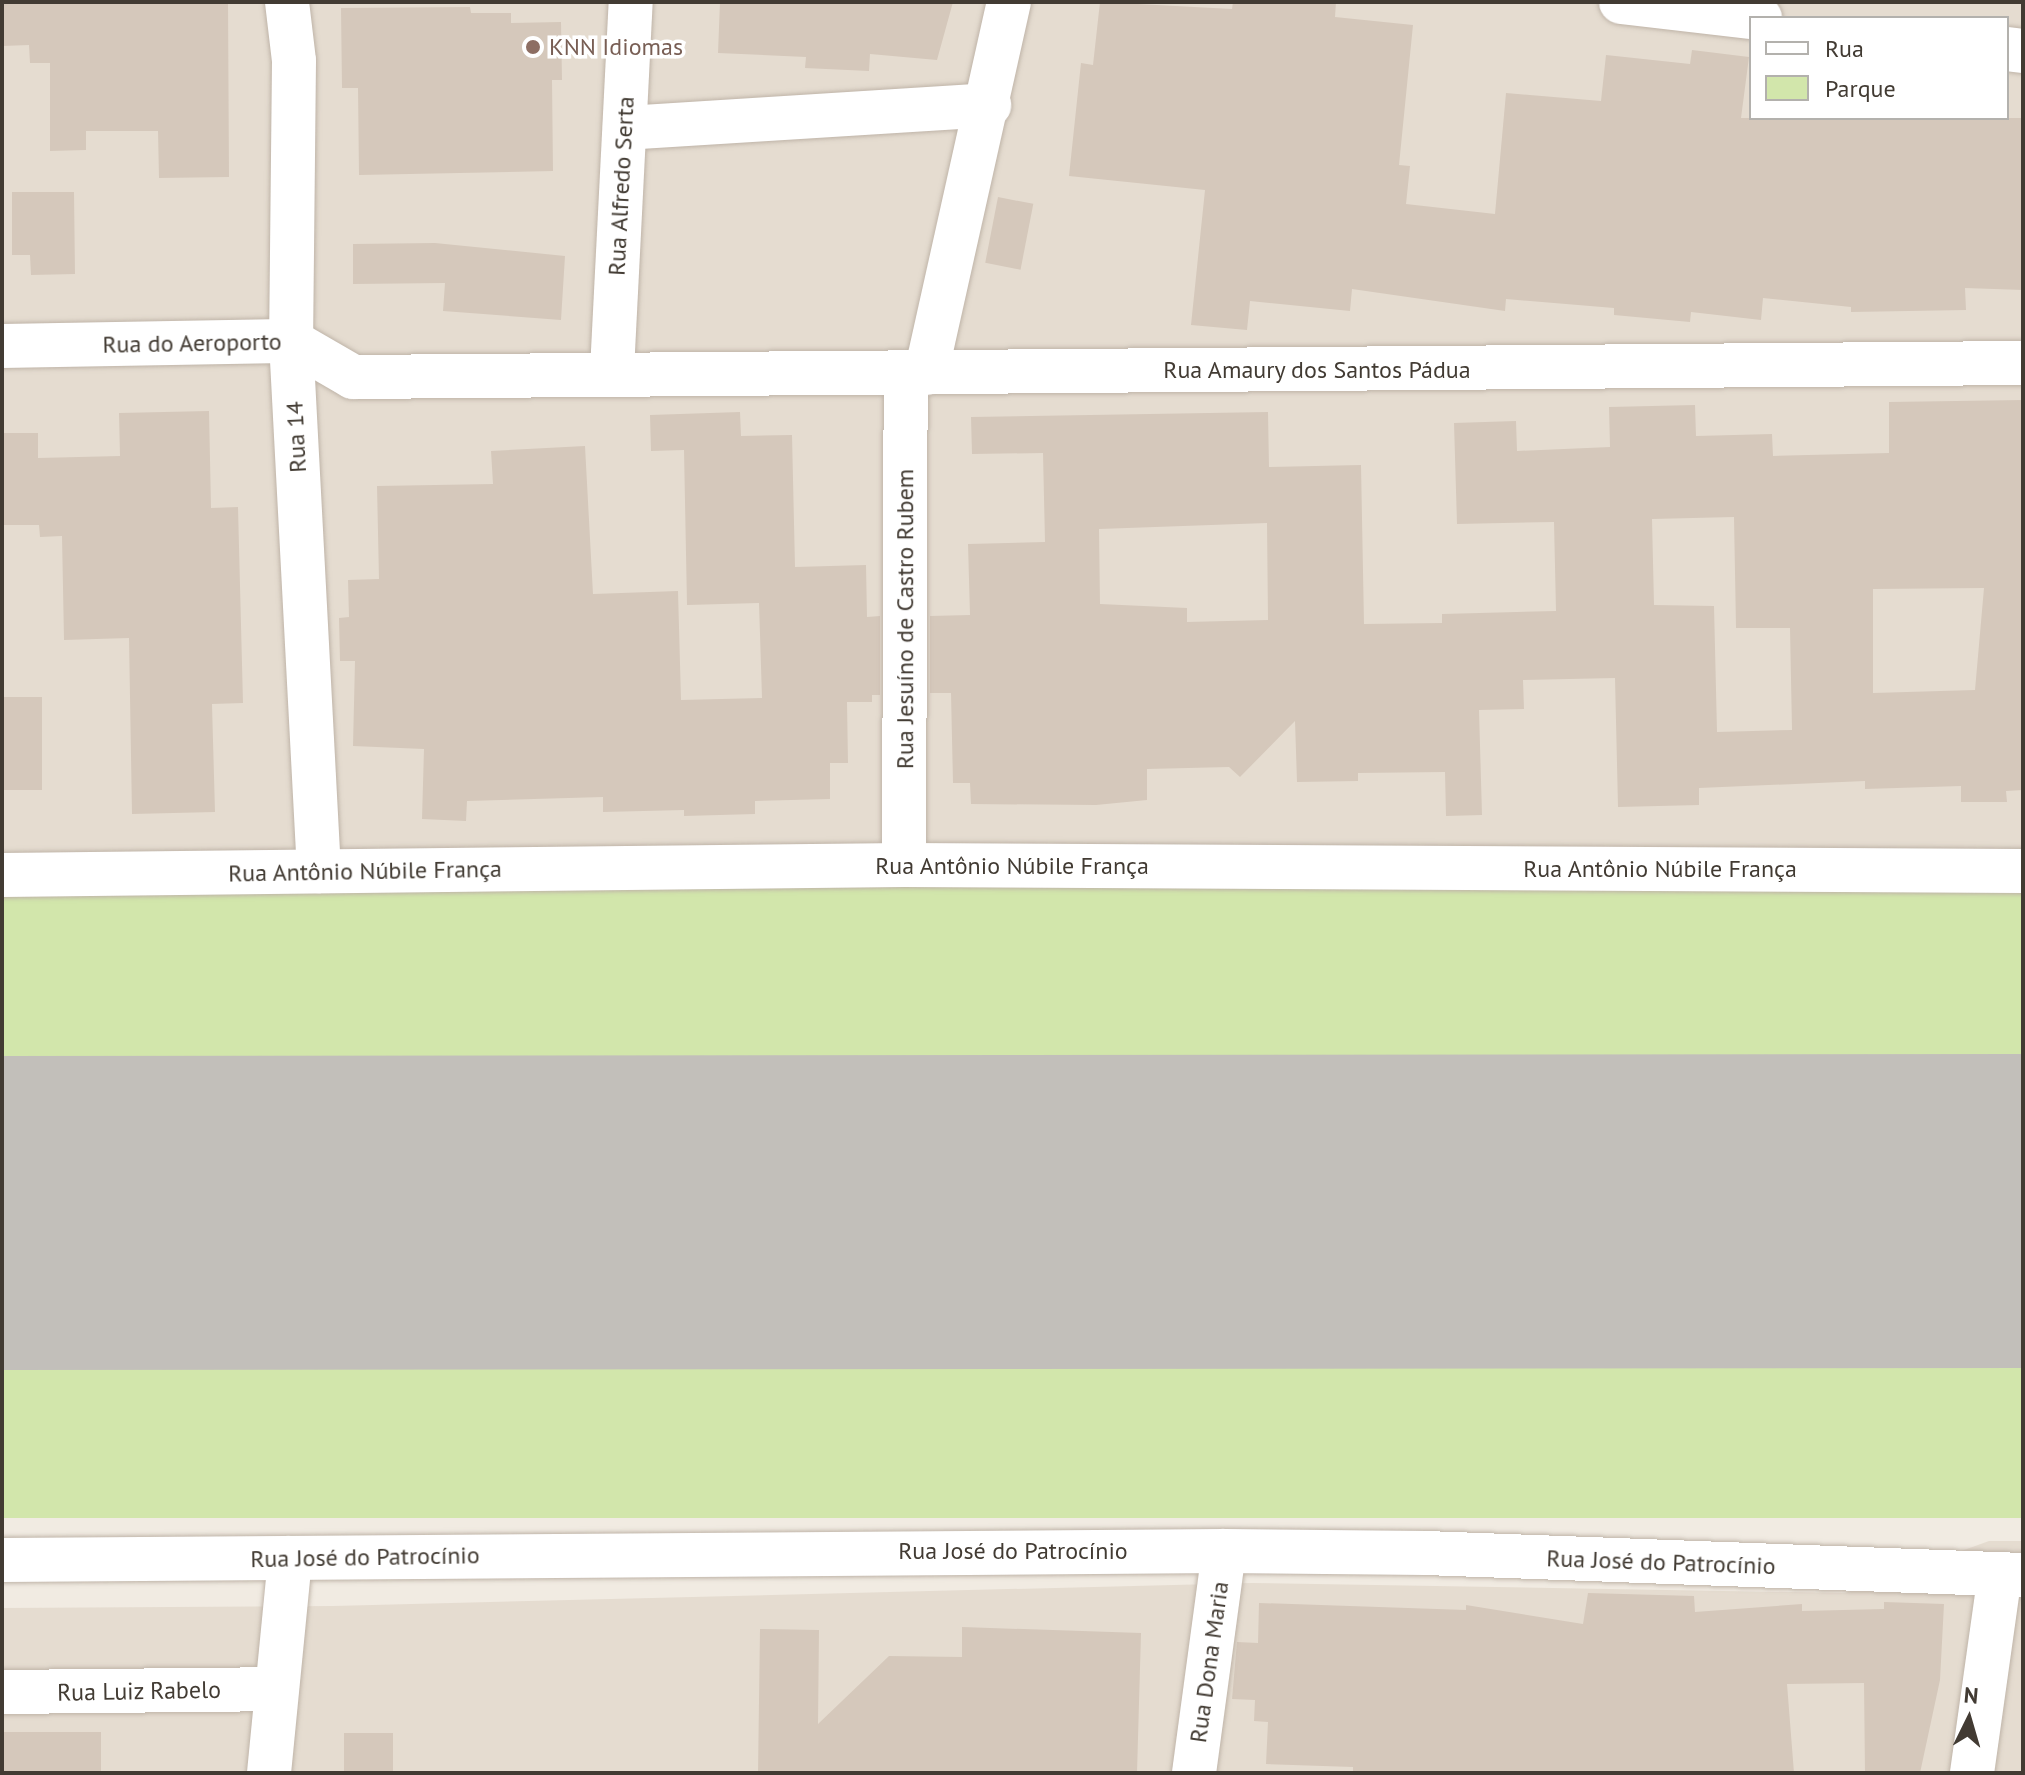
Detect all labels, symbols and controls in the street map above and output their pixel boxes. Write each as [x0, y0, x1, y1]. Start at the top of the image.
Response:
legend [1749, 16, 2009, 120]
place label: KNN Idiomas [549, 33, 683, 61]
text: Rua [1825, 33, 1864, 64]
marker: KNN Idiomas [524, 38, 542, 56]
text: Parque [1825, 73, 1896, 104]
street label: Rua Alfredo Serta [602, 95, 640, 277]
street label: Rua do Aeroporto [102, 327, 282, 359]
street label: Rua Amaury dos Santos Pádua [1163, 356, 1471, 384]
street label: Rua 14 [280, 401, 312, 473]
street label: Rua Jesuíno de Castro Rubem [891, 469, 919, 769]
street label: Rua Antônio Núbile França [875, 852, 1149, 880]
street label: Rua Antônio Núbile França [228, 854, 502, 888]
street label: Rua Antônio Núbile França [1523, 855, 1797, 883]
street label: Rua José do Patrocínio [898, 1537, 1128, 1565]
street label: Rua José do Patrocínio [250, 1541, 480, 1573]
street label: Rua José do Patrocínio [1546, 1544, 1776, 1580]
street label: Rua Dona Maria [1183, 1579, 1235, 1745]
street label: Rua Luiz Rabelo [56, 1675, 222, 1707]
north arrow [1929, 1679, 2009, 1759]
text: N [1963, 1681, 1980, 1710]

